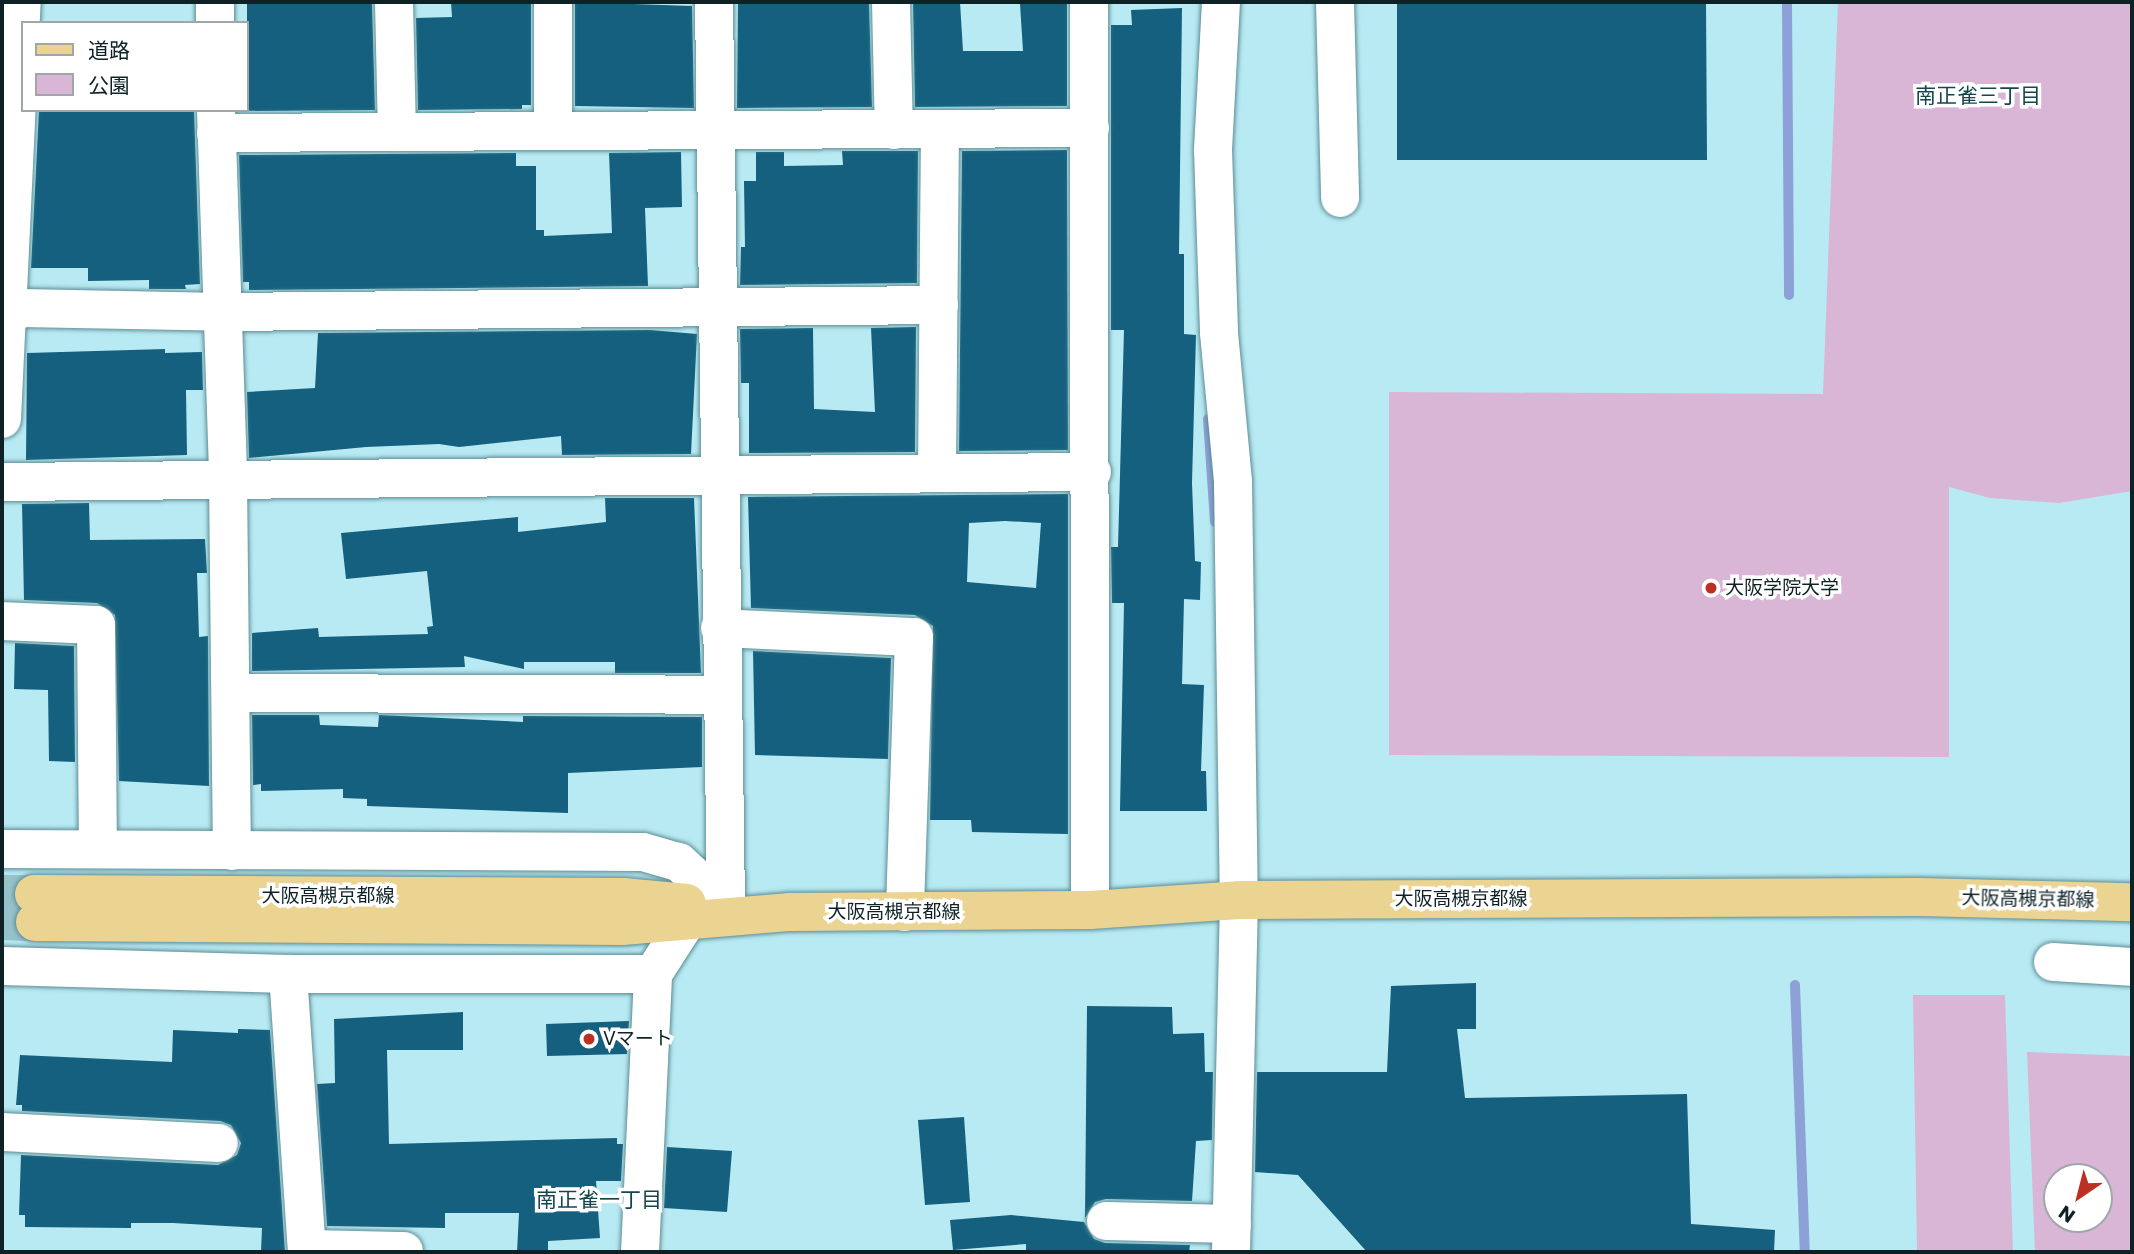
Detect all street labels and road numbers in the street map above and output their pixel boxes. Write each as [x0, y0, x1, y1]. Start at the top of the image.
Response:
street label: 大阪高槻京都線 [262, 885, 394, 907]
street label: 大阪高槻京都線 [1961, 886, 2095, 912]
street label: 大阪高槻京都線 [1395, 888, 1527, 910]
street label: 大阪高槻京都線 [828, 901, 960, 923]

